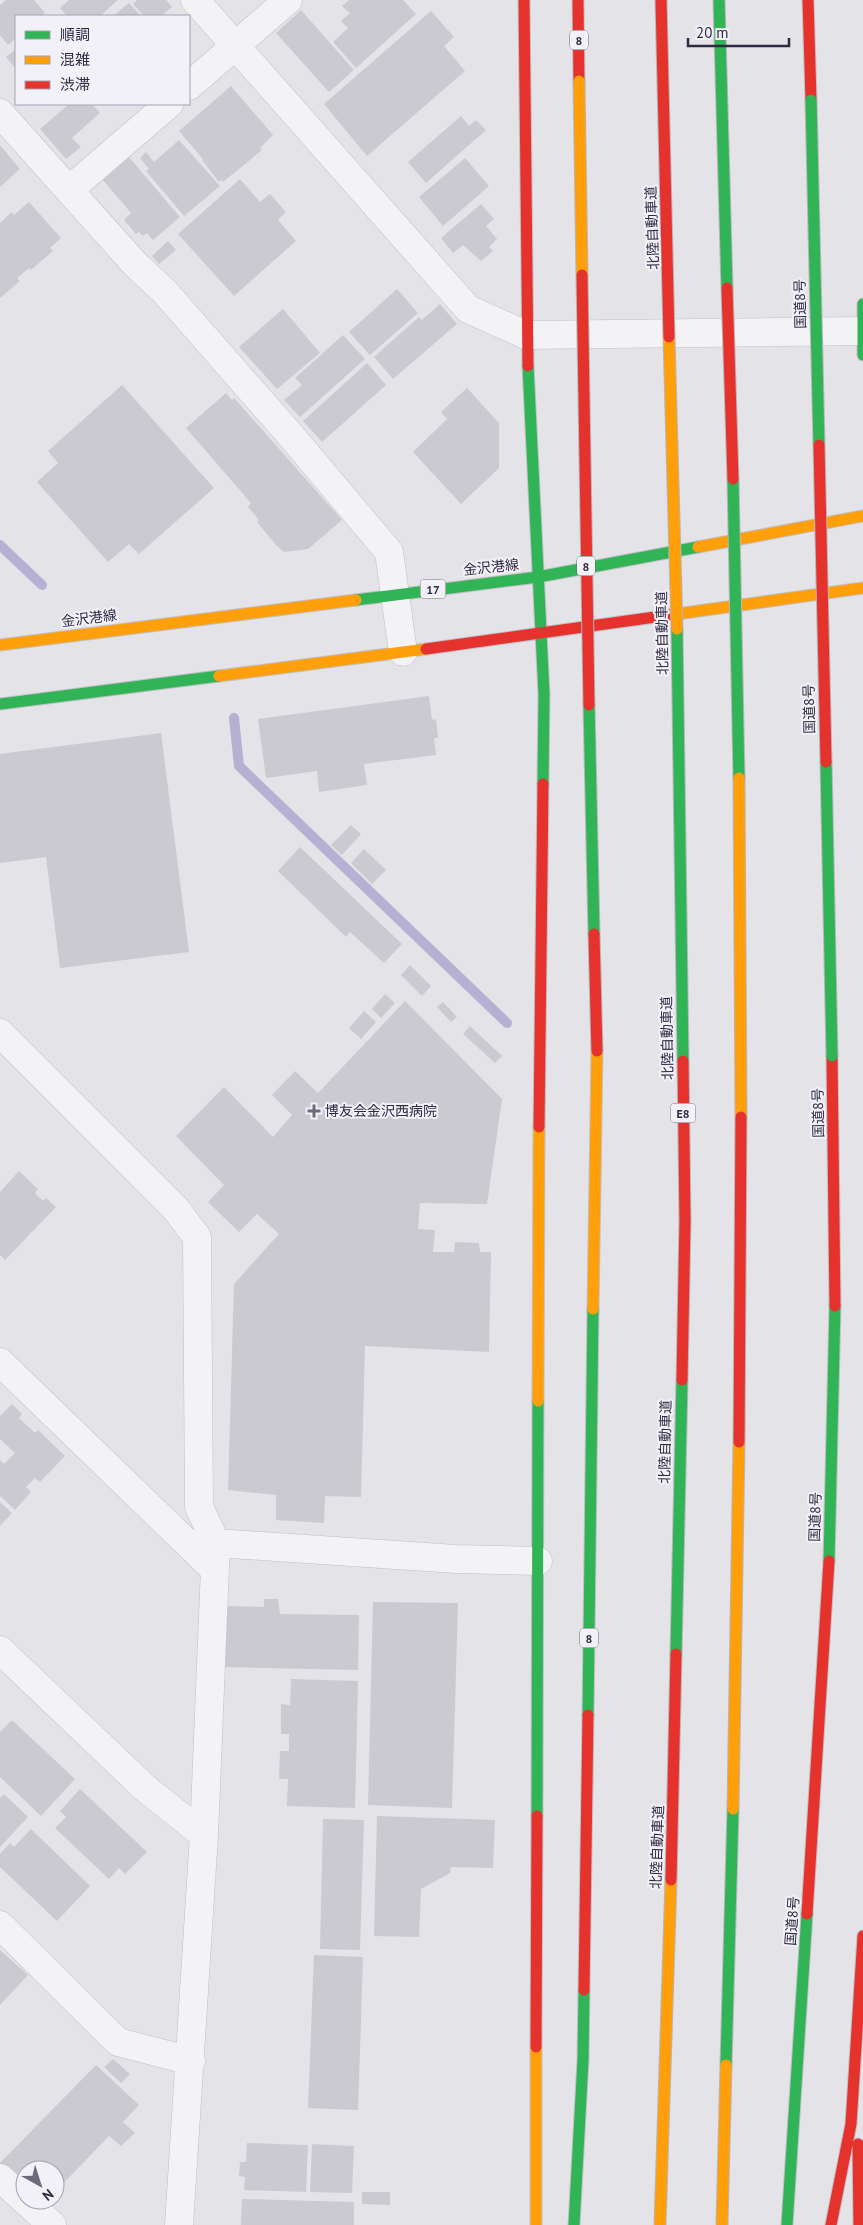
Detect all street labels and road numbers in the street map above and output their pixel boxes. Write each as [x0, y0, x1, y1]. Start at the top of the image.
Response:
road number: 8 [570, 30, 588, 50]
street label: 北陸自動車道 [642, 186, 662, 270]
street label: 国道8号 [791, 279, 809, 329]
street label: 金沢港線 [462, 555, 520, 579]
road number: 8 [577, 556, 595, 576]
road number: 17 [420, 580, 446, 598]
street label: 北陸自動車道 [652, 591, 672, 675]
street label: 金沢港線 [60, 606, 118, 630]
street label: 国道8号 [800, 684, 818, 734]
street label: 北陸自動車道 [657, 996, 677, 1080]
street label: 国道8号 [809, 1088, 827, 1138]
road number: E8 [670, 1104, 696, 1122]
street label: 北陸自動車道 [655, 1400, 675, 1484]
street label: 国道8号 [805, 1492, 825, 1542]
road number: 8 [580, 1629, 598, 1648]
street label: 北陸自動車道 [647, 1805, 667, 1889]
street label: 国道8号 [781, 1896, 803, 1946]

